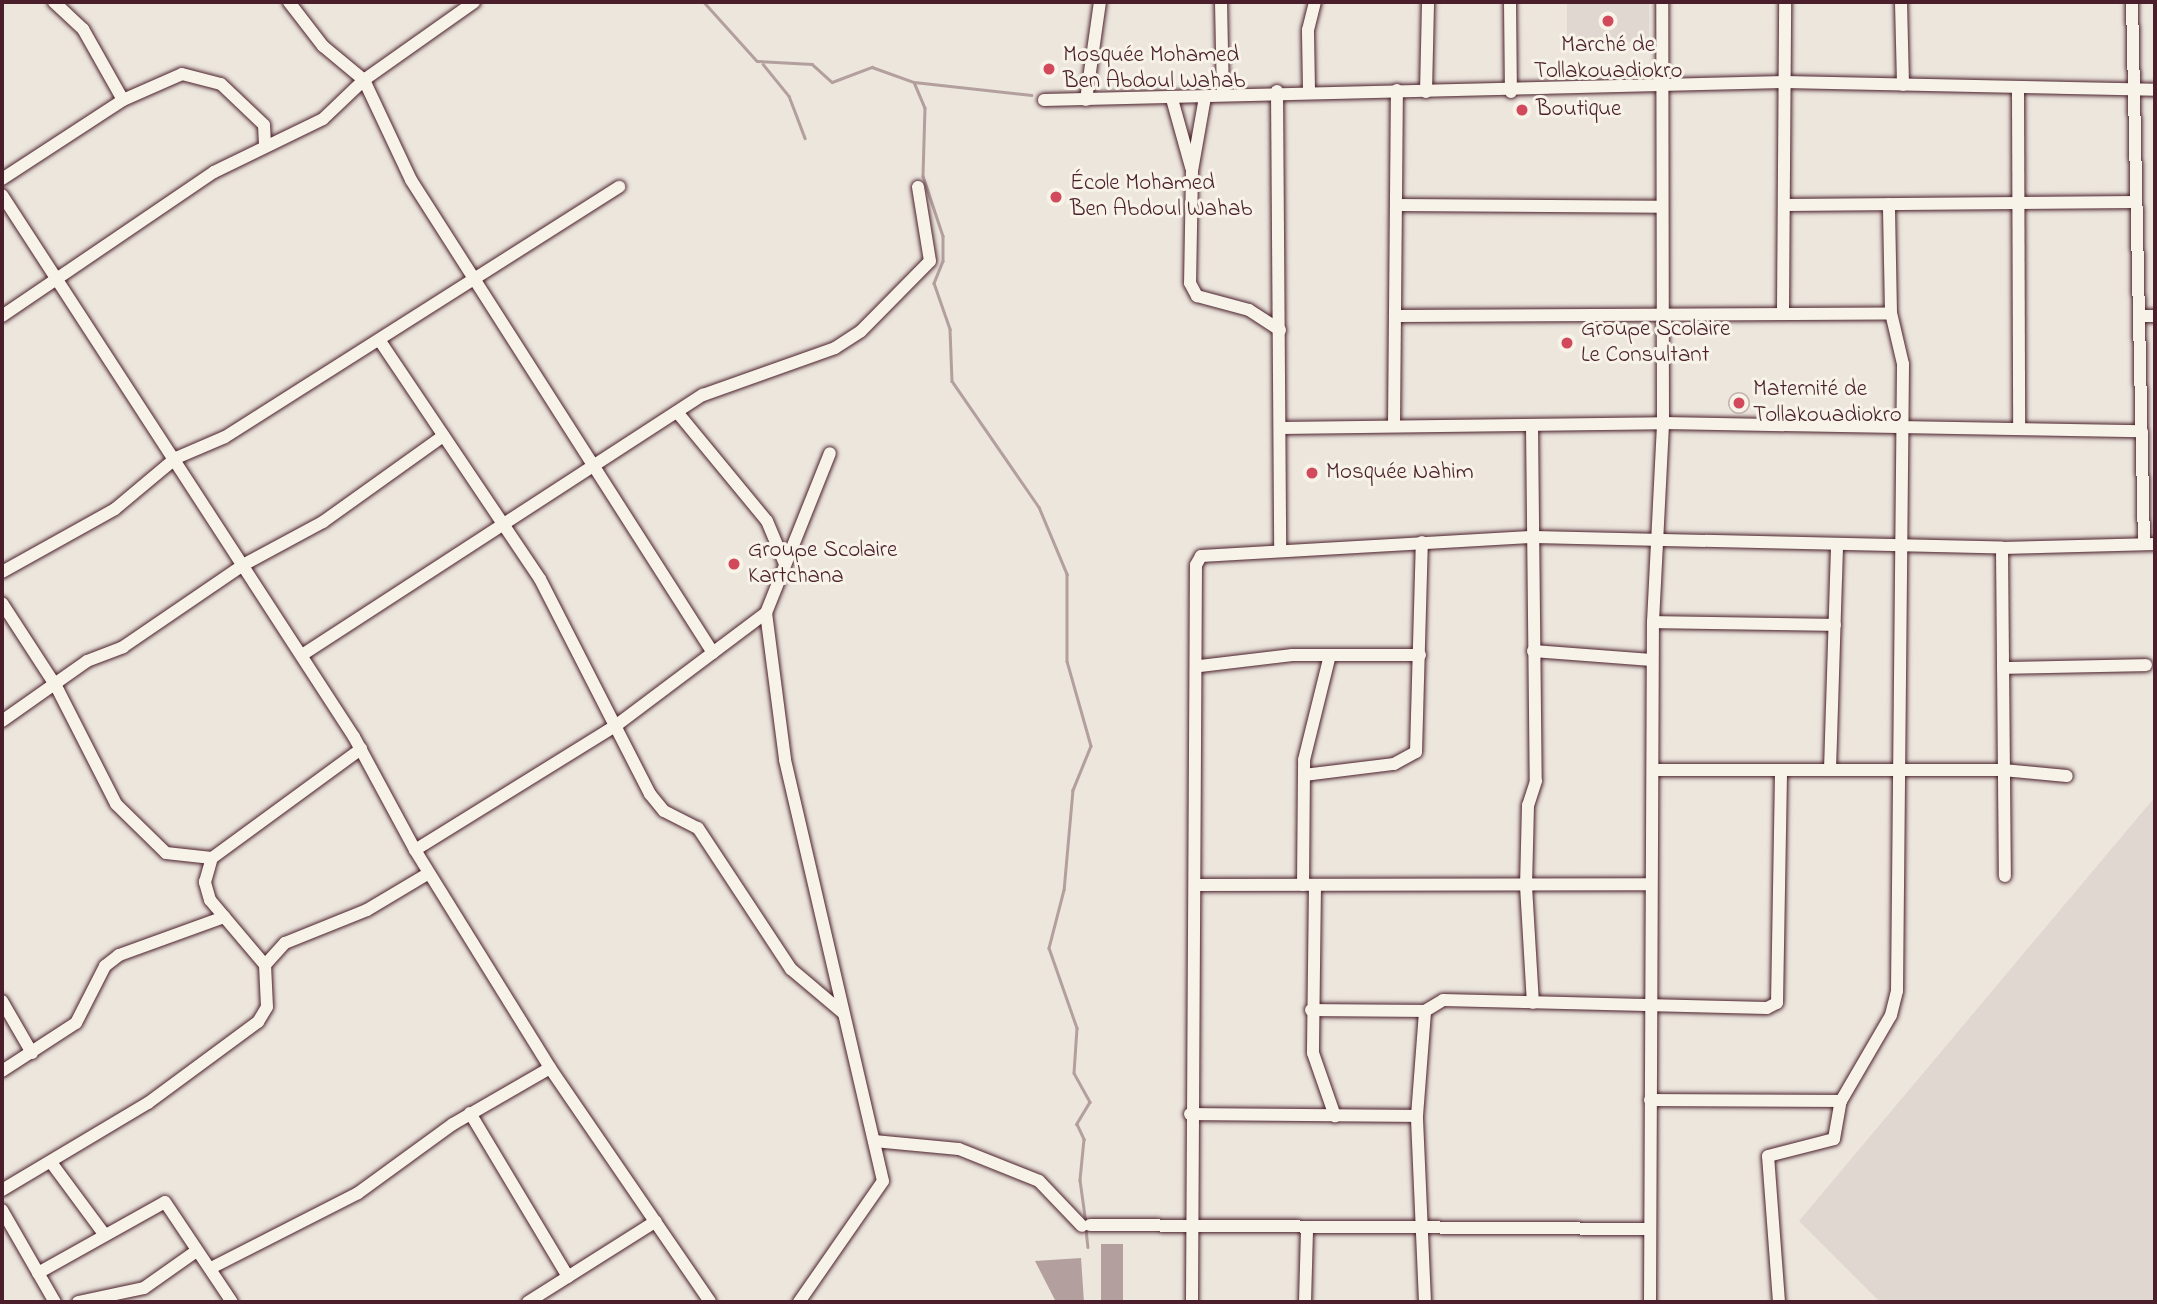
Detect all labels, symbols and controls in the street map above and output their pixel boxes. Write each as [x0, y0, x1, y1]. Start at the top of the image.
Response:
marker: Marché de Tollakouadiokro [1600, 13, 1616, 29]
place label: Marché de Tollakouadiokro [1534, 32, 1682, 86]
place label: Mosquée Mohamed Ben Abdoul Wahab [1063, 42, 1246, 96]
marker: Mosquée Mohamed Ben Abdoul Wahab [1041, 61, 1057, 77]
place label: Boutique [1536, 96, 1621, 124]
marker: Boutique [1514, 102, 1530, 118]
place label: École Mohamed Ben Abdoul Wahab [1070, 170, 1253, 224]
marker: École Mohamed Ben Abdoul Wahab [1048, 189, 1064, 205]
place label: Groupe Scolaire Le Consultant [1581, 316, 1730, 370]
marker: Groupe Scolaire Le Consultant [1559, 335, 1575, 351]
place label: Maternité de Tollakouadiokro [1753, 376, 1902, 430]
marker: Maternité de Tollakouadiokro [1731, 395, 1747, 411]
place label: Mosquée Nahim [1326, 459, 1473, 487]
marker: Mosquée Nahim [1304, 465, 1320, 481]
place label: Groupe Scolaire Kartchana [748, 537, 897, 591]
marker: Groupe Scolaire Kartchana [726, 556, 742, 572]

